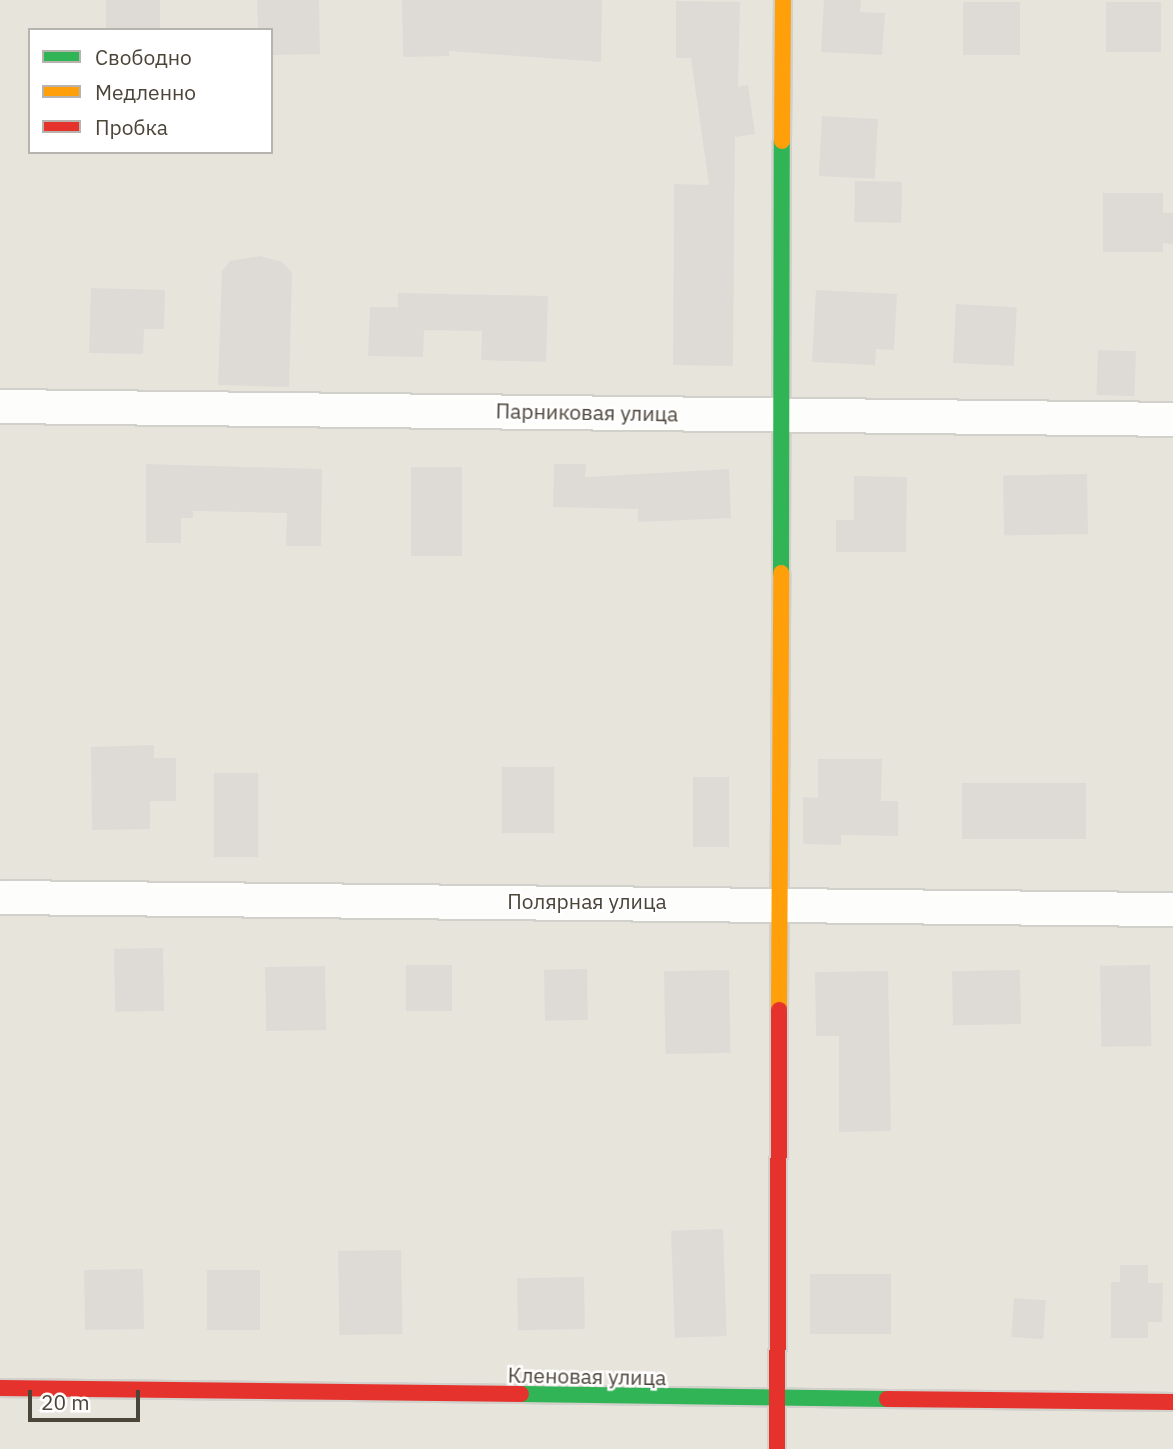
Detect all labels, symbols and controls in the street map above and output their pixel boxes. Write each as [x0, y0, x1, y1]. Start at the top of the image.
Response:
legend [28, 28, 273, 154]
text: Свободно [95, 43, 192, 71]
text: Медленно [95, 78, 196, 106]
text: Пробка [95, 113, 168, 141]
street label: Парниковая улица [495, 398, 679, 426]
street label: Полярная улица [507, 888, 667, 914]
street label: Кленовая улица [507, 1362, 667, 1390]
scale bar [32, 1376, 144, 1420]
text: 20 m [41, 1388, 90, 1416]

